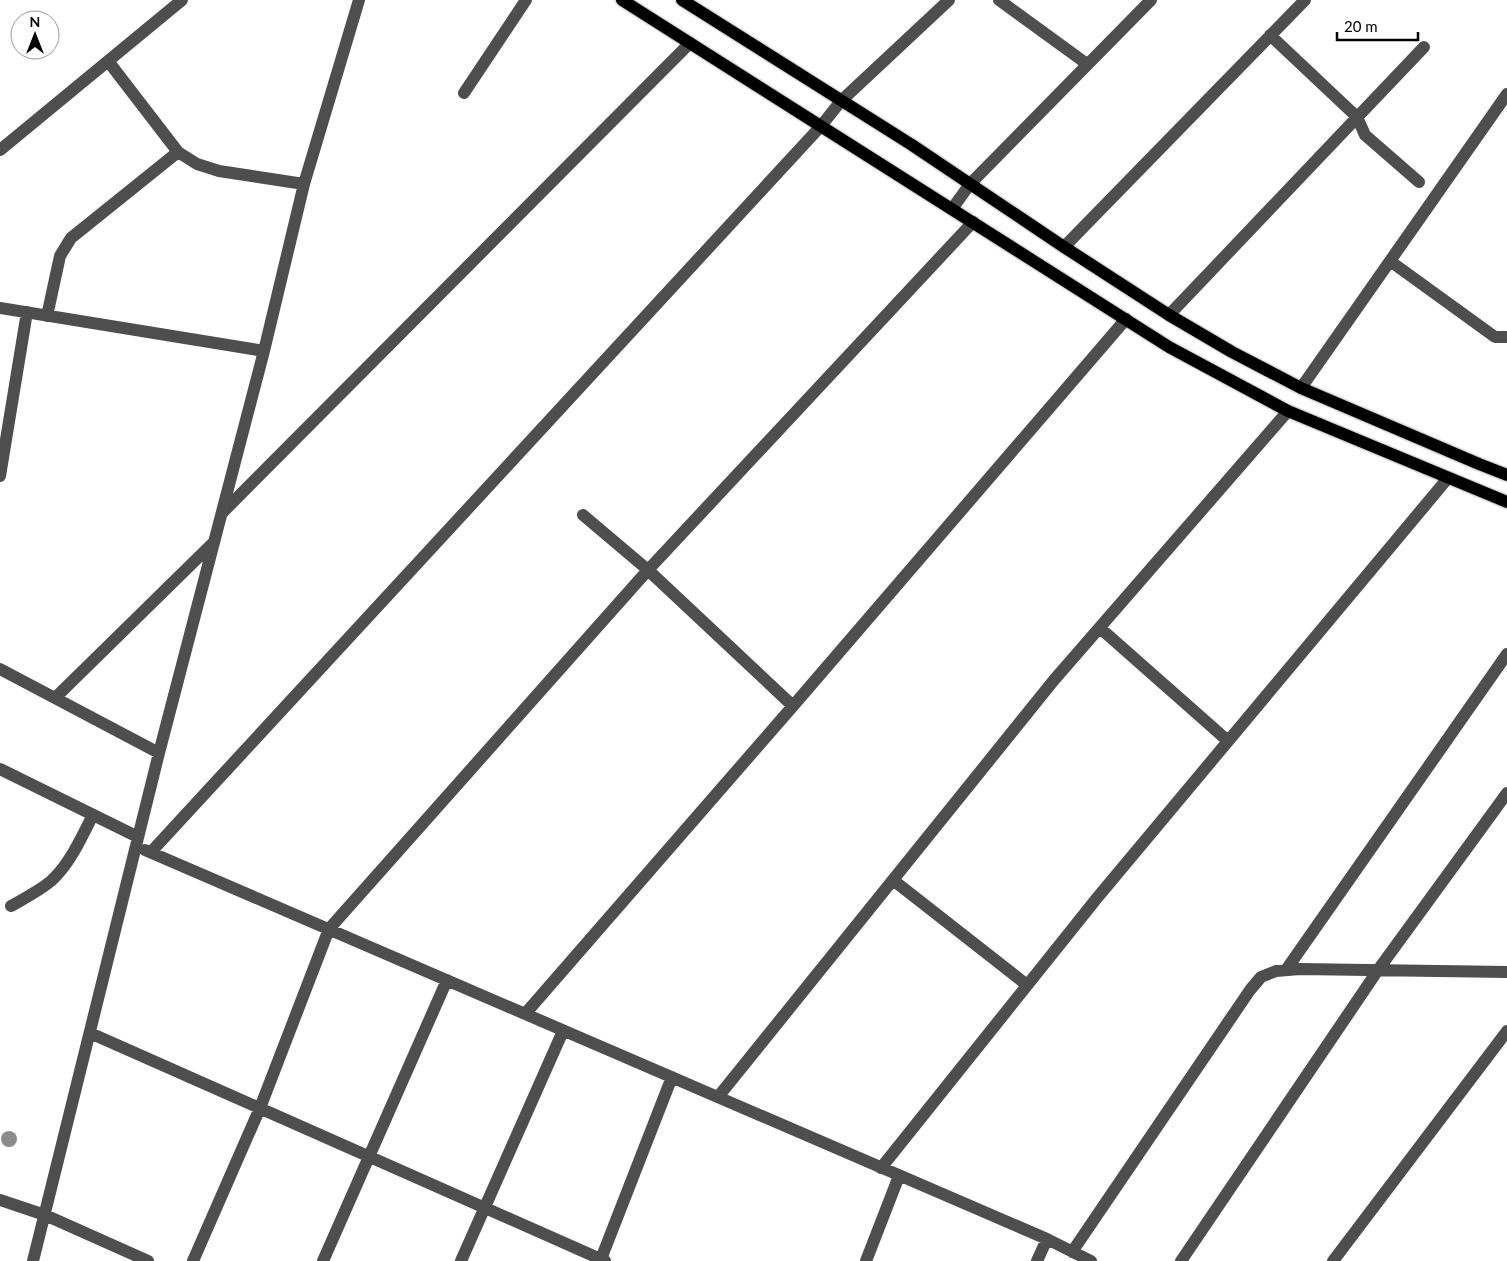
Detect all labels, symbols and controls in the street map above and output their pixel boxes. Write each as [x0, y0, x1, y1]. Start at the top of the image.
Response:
north arrow [10, 10, 60, 60]
scale bar [1337, 10, 1418, 42]
text: N [30, 13, 40, 30]
text: 20 m [1344, 17, 1378, 35]

